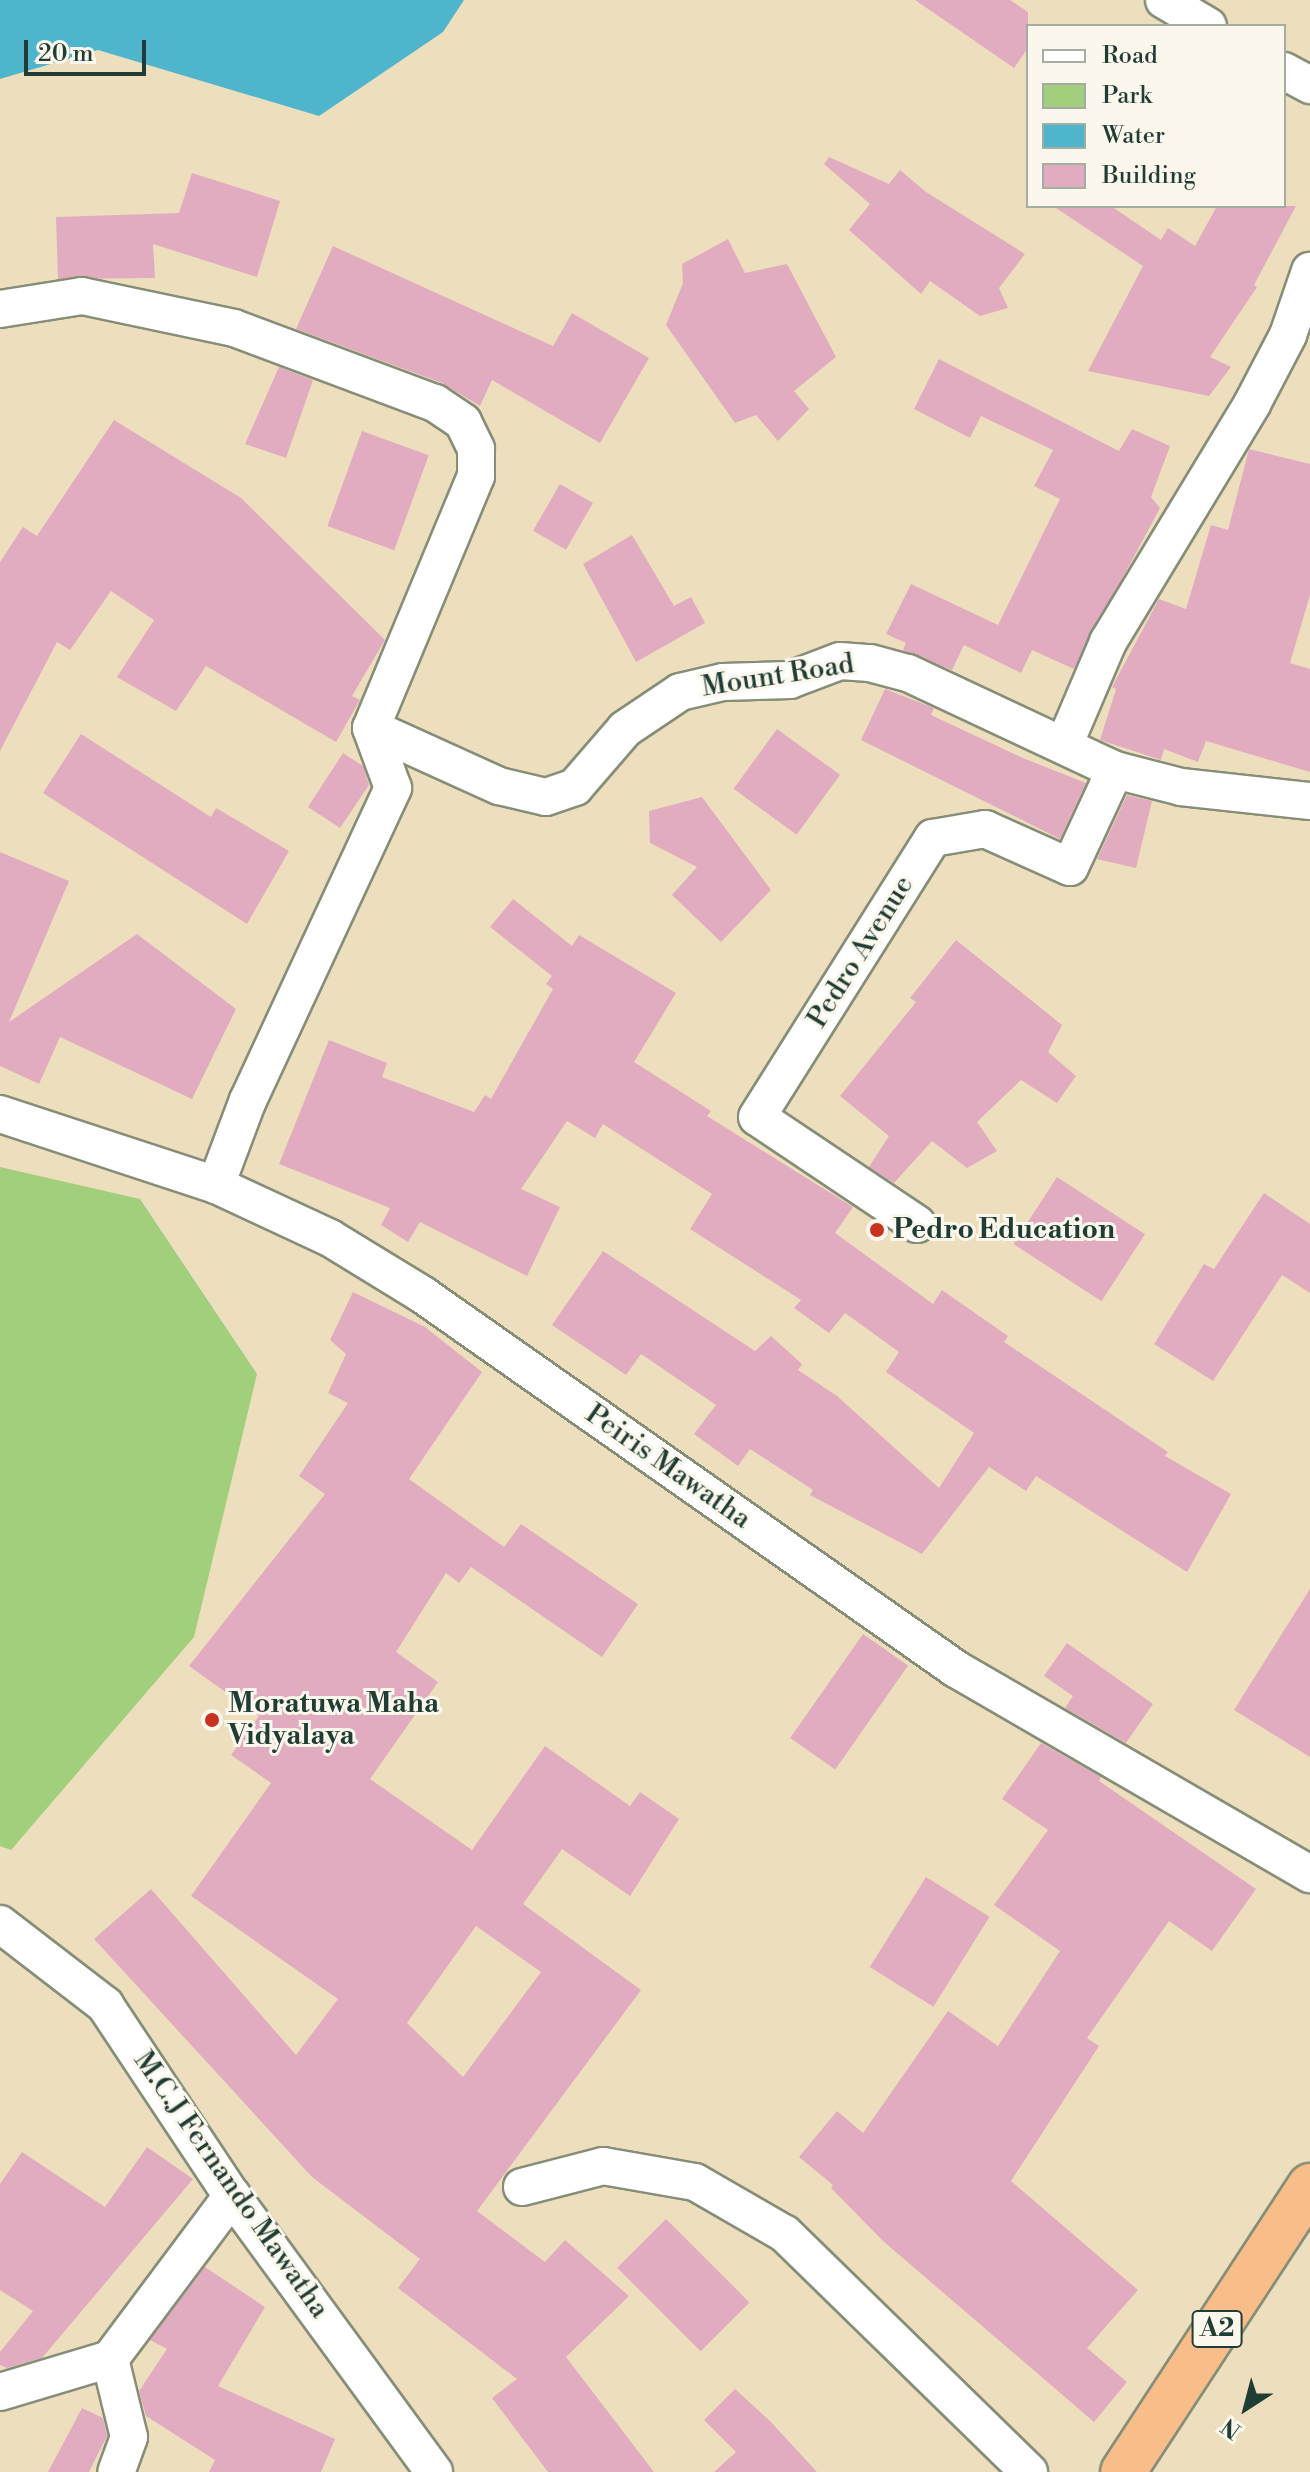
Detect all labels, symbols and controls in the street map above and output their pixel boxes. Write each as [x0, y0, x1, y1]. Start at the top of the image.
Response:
scale bar [28, 24, 150, 74]
legend [1026, 24, 1286, 208]
text: 20 m [38, 39, 94, 69]
text: Road [1102, 41, 1158, 71]
text: Park [1102, 81, 1152, 111]
text: Water [1102, 121, 1165, 151]
text: Building [1102, 161, 1196, 191]
street label: Mount Road [699, 647, 857, 705]
street label: Pedro Avenue [801, 870, 921, 1034]
place label: Pedro Education [893, 1213, 1115, 1247]
marker: Pedro Education [868, 1221, 886, 1239]
street label: Peiris Mawatha [579, 1398, 757, 1536]
place label: Moratuwa Maha Vidyalaya [228, 1687, 439, 1753]
marker: Moratuwa Maha Vidyalaya [203, 1711, 221, 1729]
street label: M.C.J Fernando Mawatha [126, 2045, 336, 2325]
road number: A2 [1191, 2307, 1243, 2351]
north arrow [1206, 2368, 1286, 2448]
text: N [1217, 2412, 1247, 2444]

